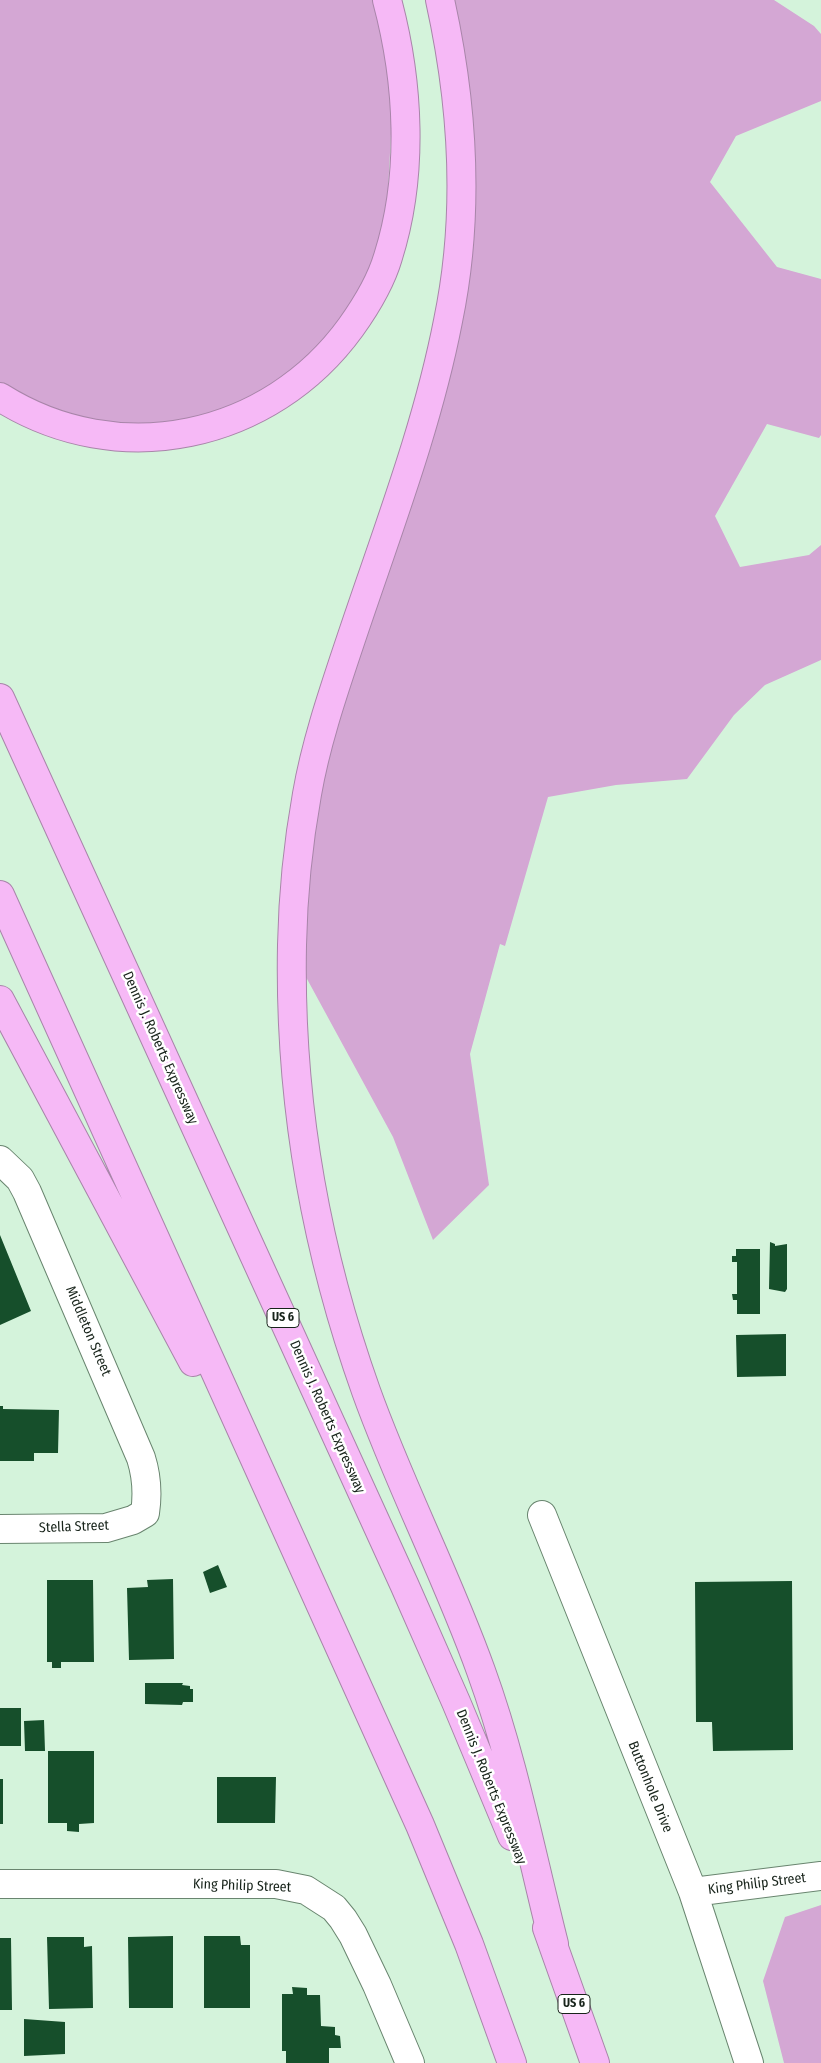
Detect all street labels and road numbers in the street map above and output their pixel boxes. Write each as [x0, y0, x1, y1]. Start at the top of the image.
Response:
street label: Dennis J. Roberts Expressway [119, 969, 201, 1127]
street label: Middleton Street [62, 1284, 114, 1378]
road number: US 6 [267, 1309, 299, 1328]
street label: Dennis J. Roberts Expressway [286, 1338, 368, 1496]
street label: Stella Street [39, 1517, 109, 1537]
street label: Dennis J. Roberts Expressway [452, 1707, 530, 1867]
street label: Buttonhole Drive [624, 1739, 676, 1835]
street label: King Philip Street [707, 1870, 807, 1898]
street label: King Philip Street [192, 1876, 292, 1896]
road number: US 6 [558, 1995, 590, 2014]

